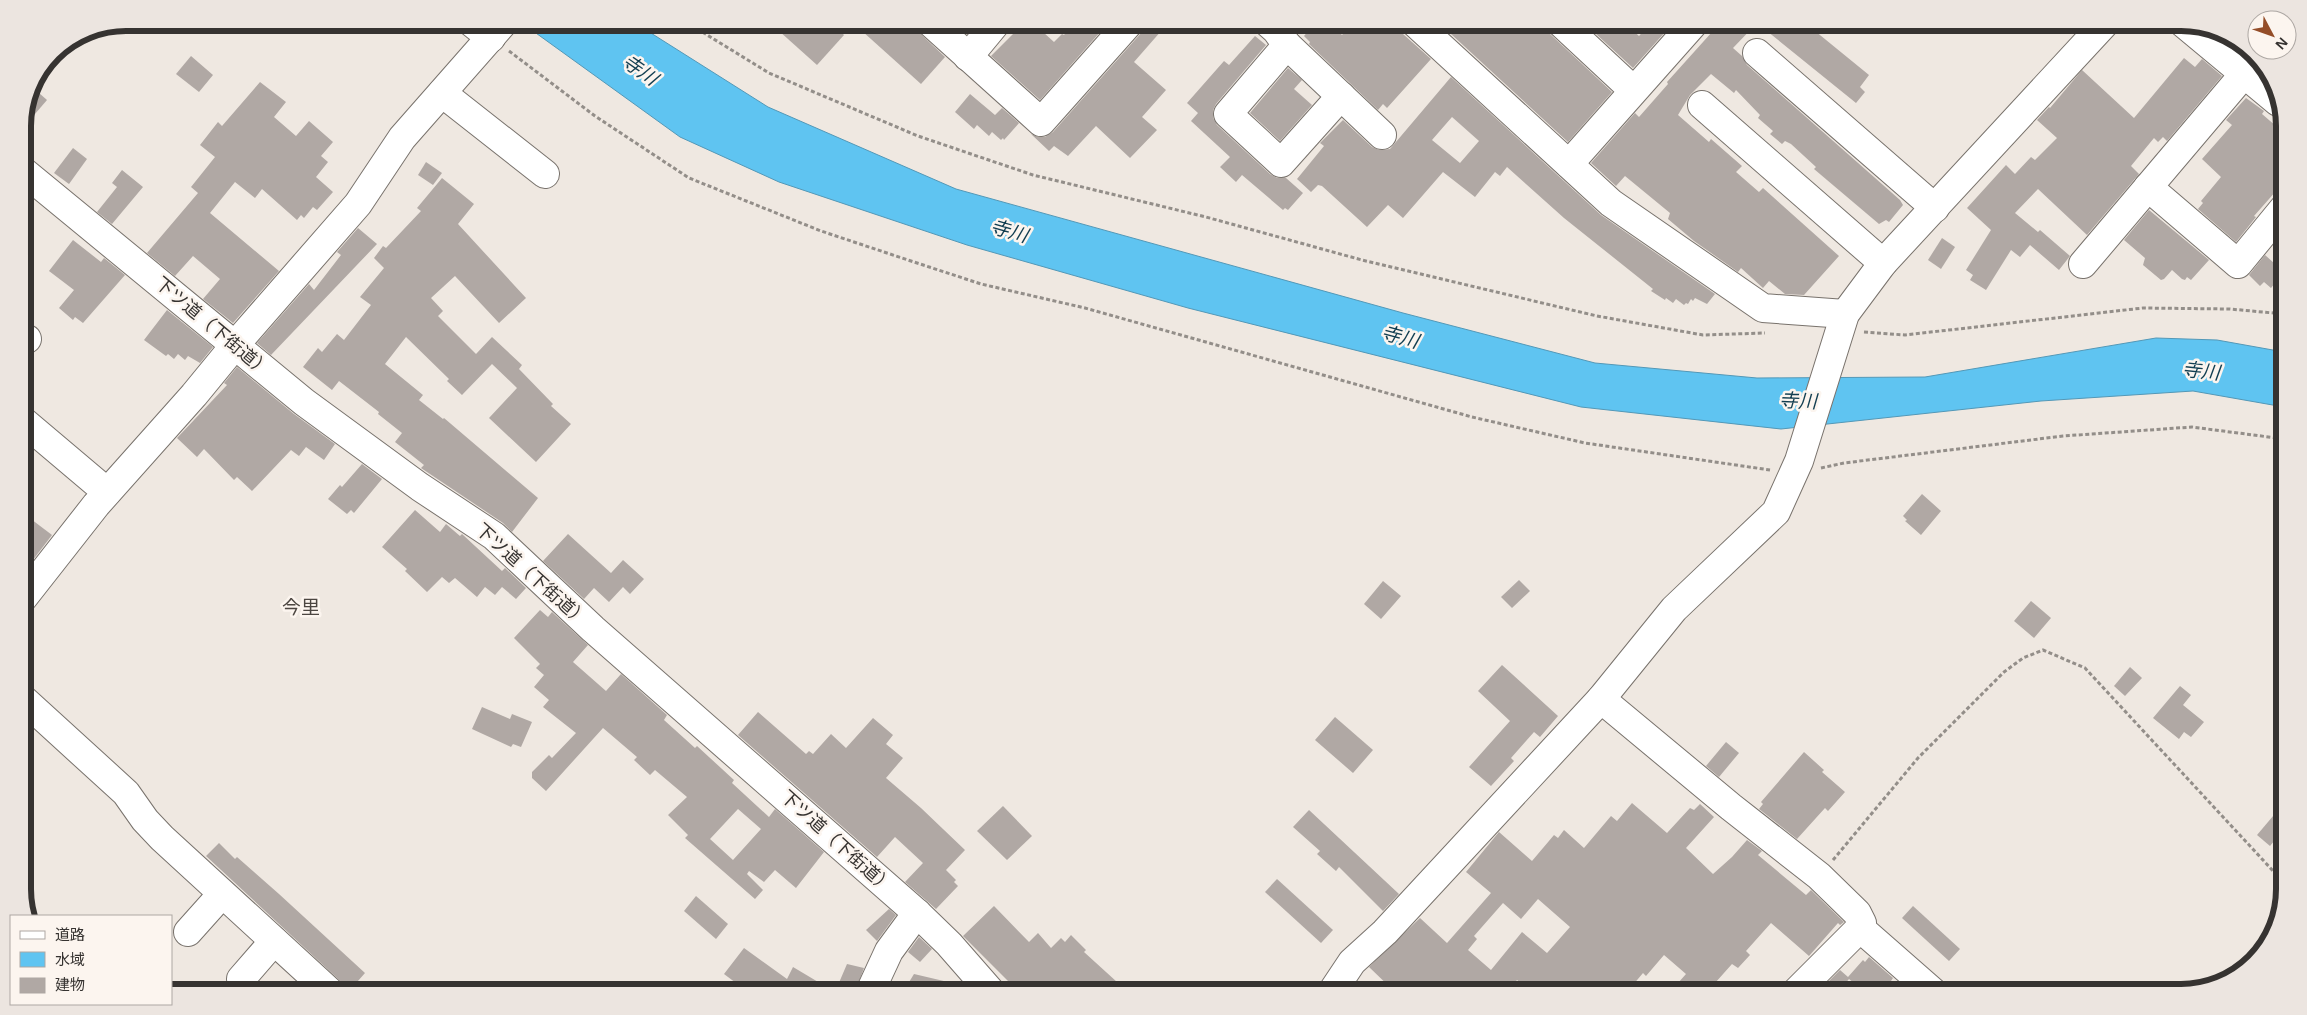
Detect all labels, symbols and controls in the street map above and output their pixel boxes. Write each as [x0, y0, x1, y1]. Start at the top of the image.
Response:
north arrow [2247, 10, 2297, 60]
text: N [2272, 34, 2291, 53]
water label: 寺川 [618, 50, 663, 91]
water label: 寺川 [988, 216, 1032, 247]
street label: 下ツ道（下街道） [151, 273, 275, 381]
water label: 寺川 [1379, 322, 1423, 353]
water label: 寺川 [2181, 359, 2223, 384]
water label: 寺川 [1779, 390, 1819, 412]
street label: 下ツ道（下街道） [472, 519, 592, 631]
district label: 今里 [282, 597, 320, 618]
street label: 下ツ道（下街道） [777, 786, 897, 898]
legend [10, 915, 172, 1005]
text: 道路 [55, 926, 85, 943]
text: 水域 [55, 951, 85, 968]
text: 建物 [55, 976, 85, 993]

